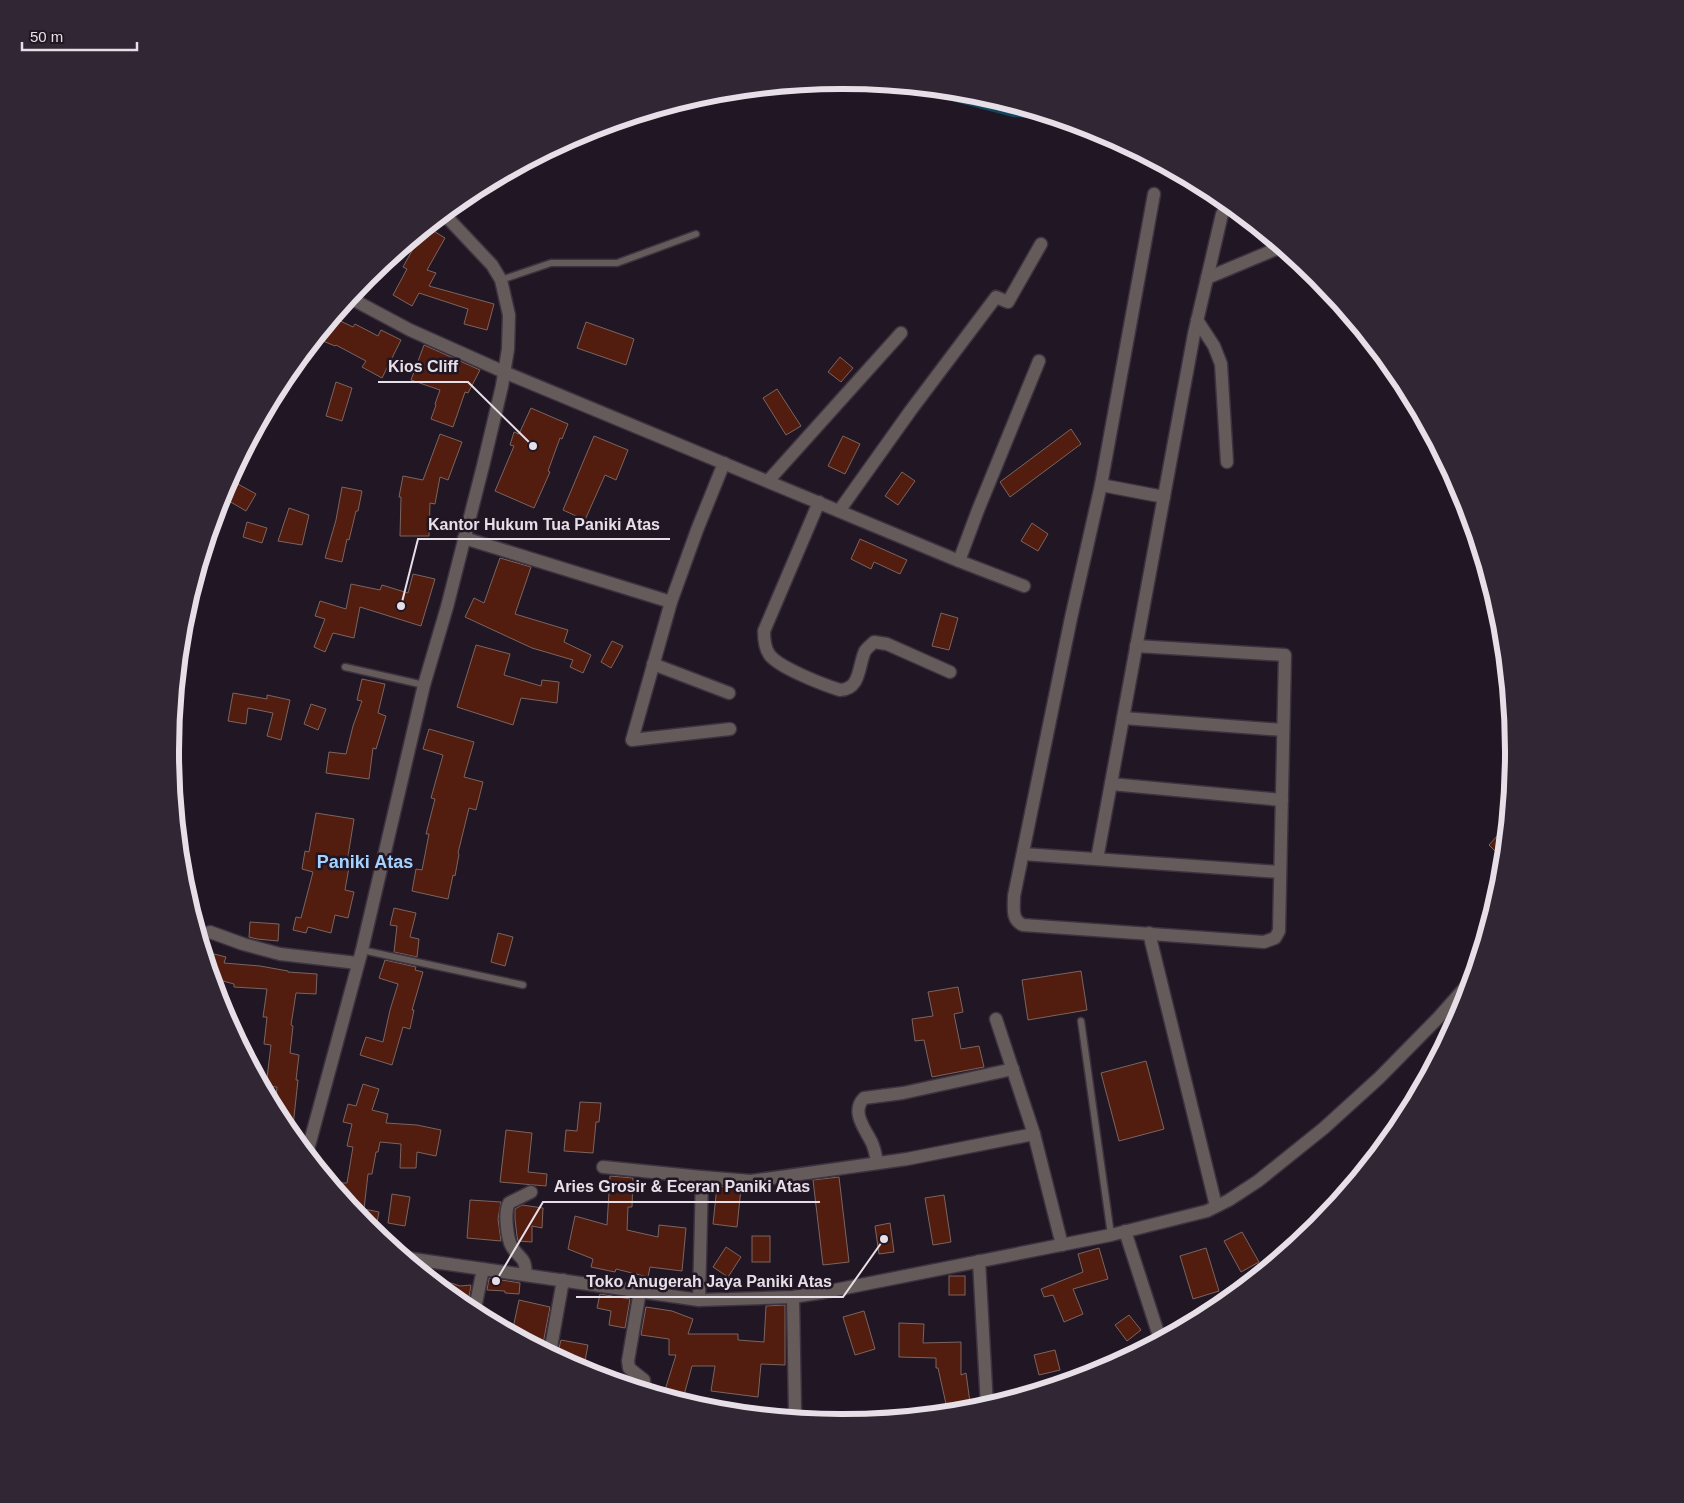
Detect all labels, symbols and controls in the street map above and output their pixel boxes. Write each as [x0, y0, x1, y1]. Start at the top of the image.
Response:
scale bar [22, 20, 138, 52]
text: 50 m [30, 28, 63, 45]
callout: Kios Cliff [378, 351, 468, 382]
text: Kios Cliff [388, 358, 459, 375]
callout: Kantor Hukum Tua Paniki Atas [418, 508, 670, 539]
text: Kantor Hukum Tua Paniki Atas [428, 516, 660, 533]
district label: Paniki Atas [317, 852, 413, 872]
callout: Aries Grosir & Eceran Paniki Atas [543, 1171, 820, 1202]
text: Aries Grosir & Eceran Paniki Atas [554, 1178, 810, 1195]
callout: Toko Anugerah Jaya Paniki Atas [576, 1266, 843, 1297]
text: Toko Anugerah Jaya Paniki Atas [586, 1273, 832, 1290]

